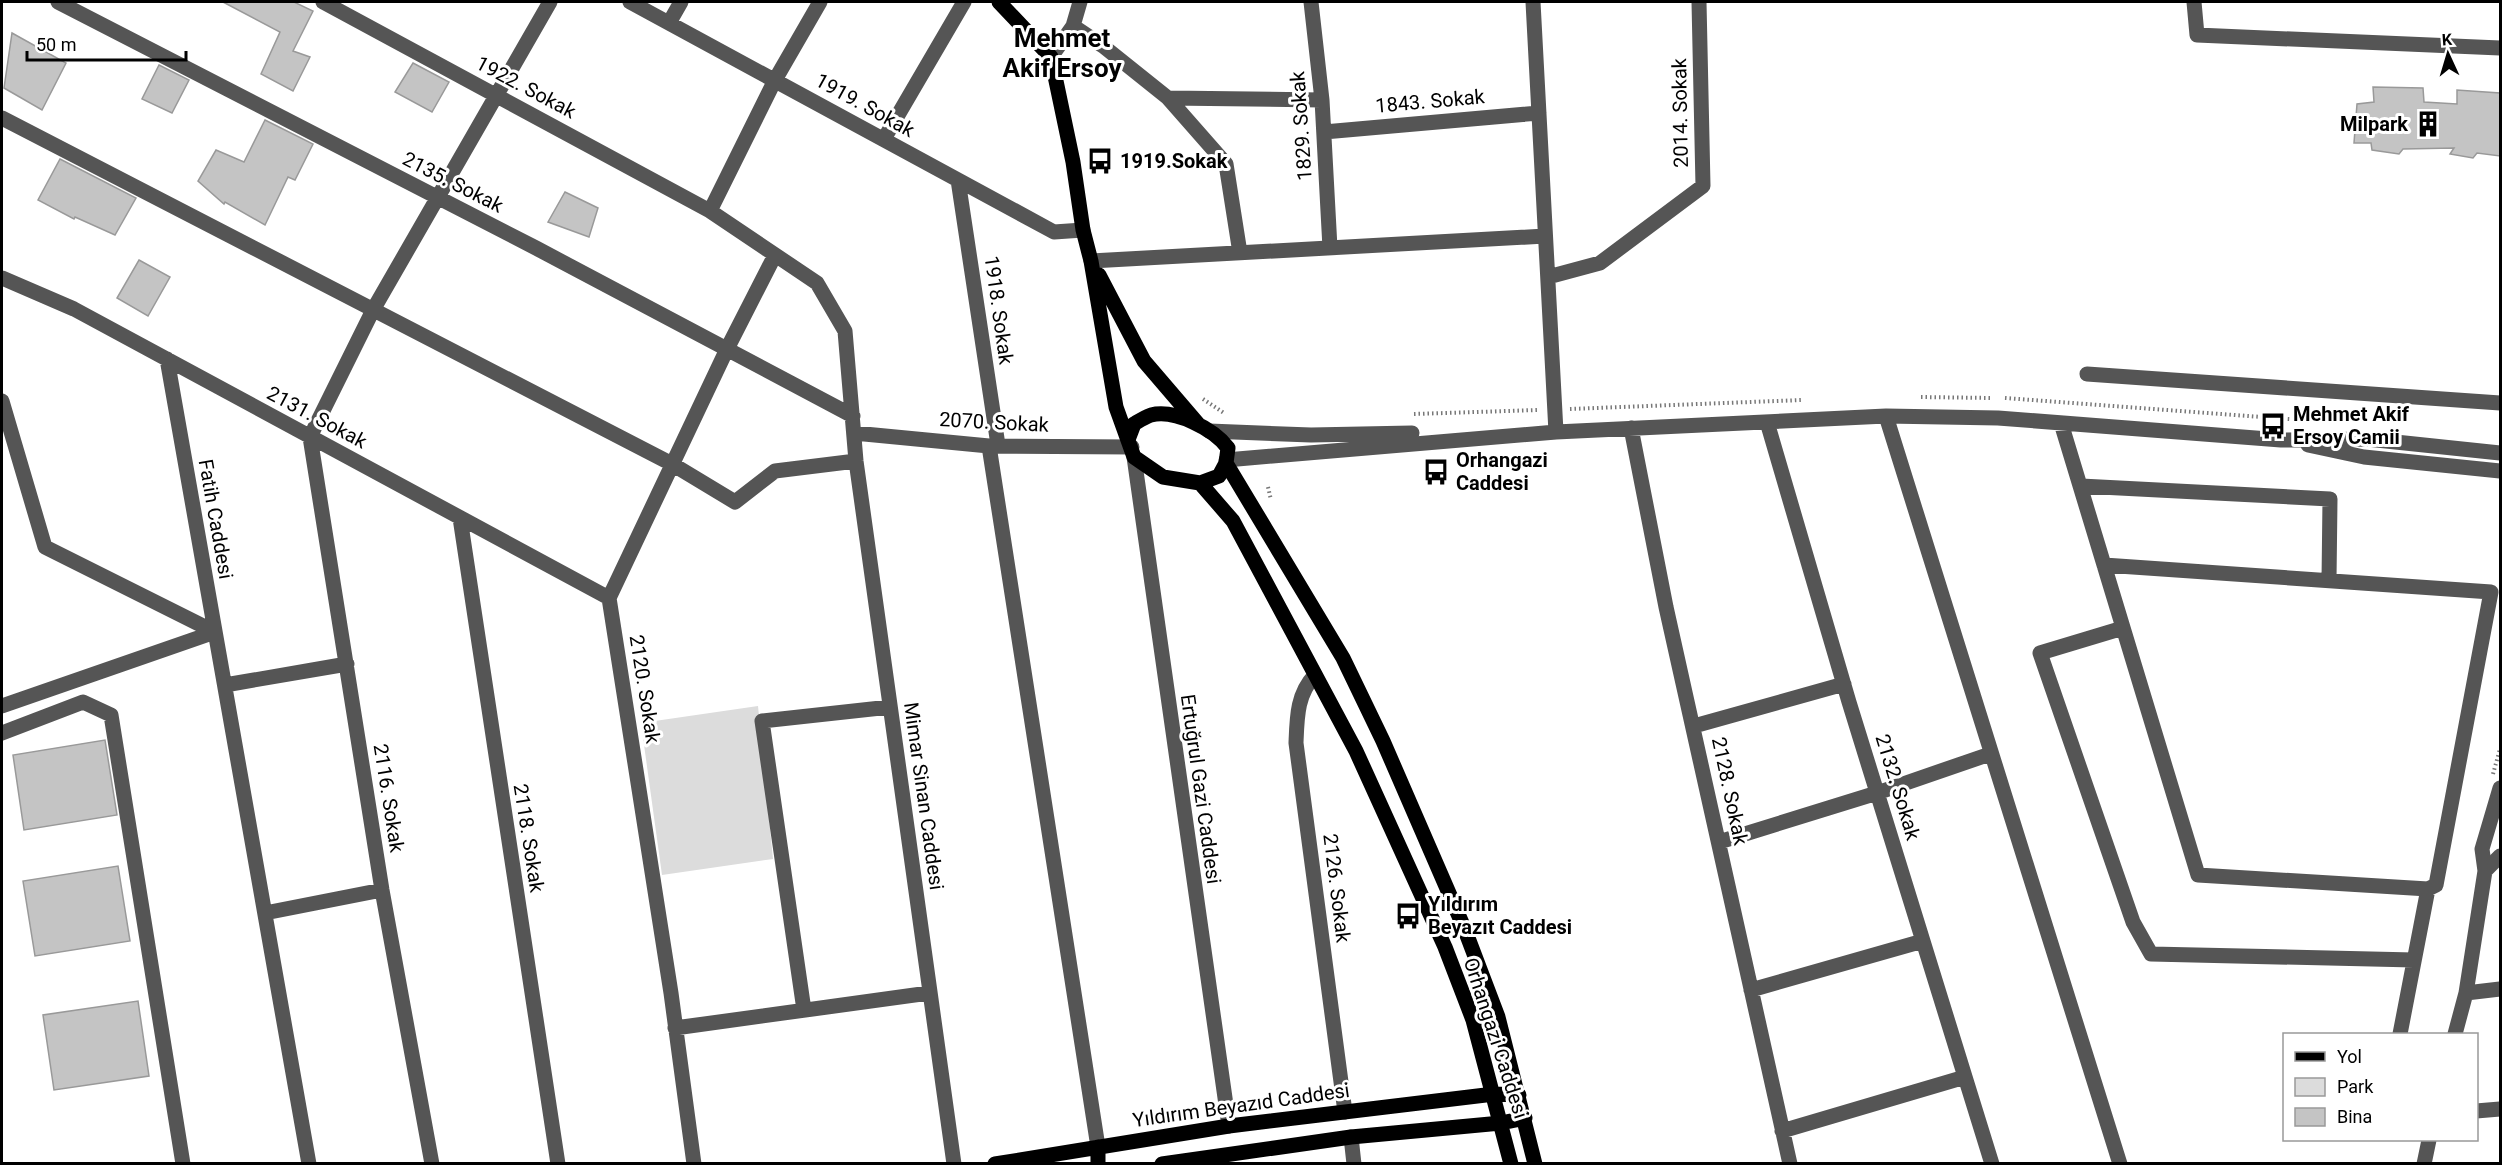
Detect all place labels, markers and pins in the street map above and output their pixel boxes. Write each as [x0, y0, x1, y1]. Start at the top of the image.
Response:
building icon: Milpark [2413, 109, 2443, 139]
place label: Milpark [2340, 112, 2408, 136]
bus stop icon: 1919.Sokak [1085, 146, 1115, 176]
place label: 1919.Sokak [1120, 149, 1228, 173]
place label: Mehmet Akif Ersoy Camii [2293, 402, 2410, 449]
bus stop icon: Mehmet Akif Ersoy Camii [2258, 411, 2288, 441]
place label: Orhangazi Caddesi [1456, 448, 1548, 495]
bus stop icon: Orhangazi Caddesi [1421, 457, 1451, 487]
place label: Yıldırım Beyazıt Caddesi [1428, 892, 1572, 939]
bus stop icon: Yıldırım Beyazıt Caddesi [1393, 901, 1423, 931]

